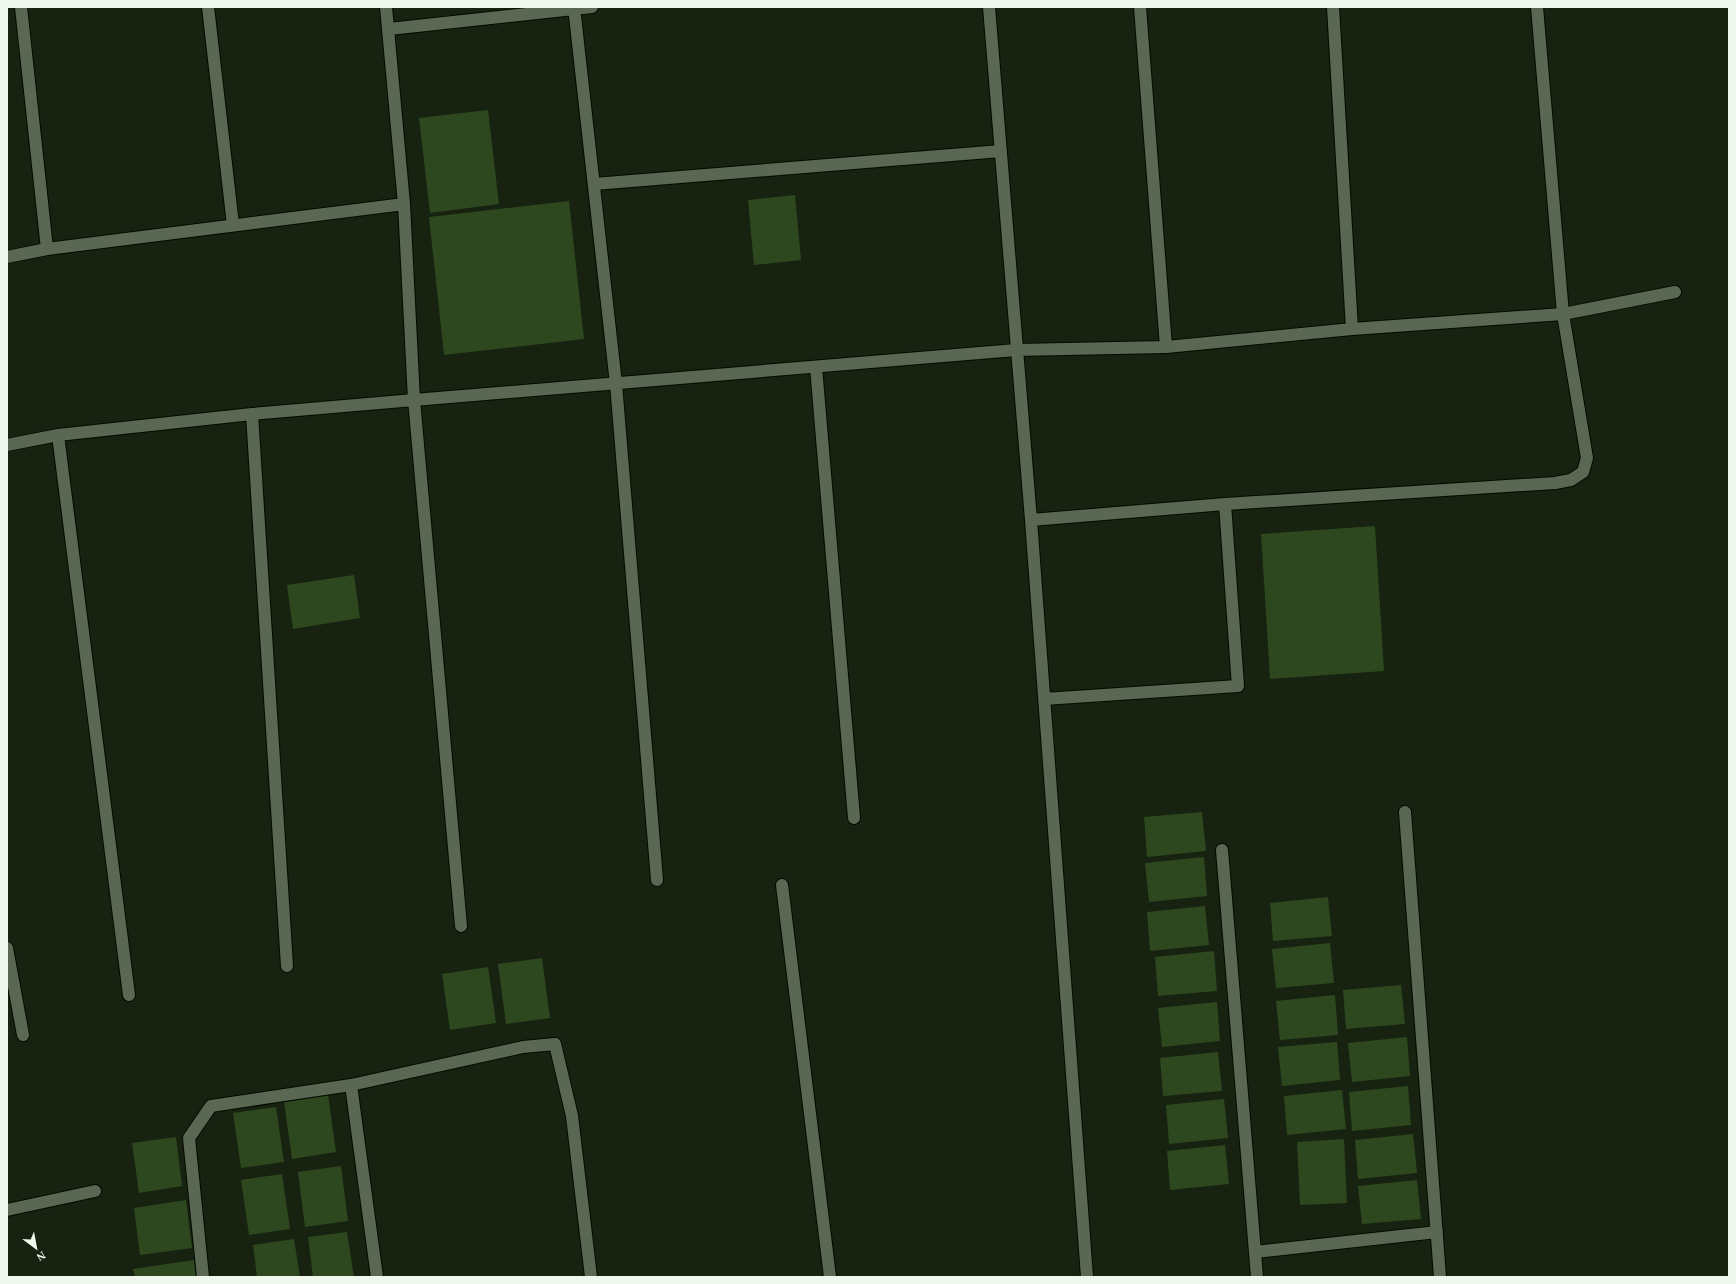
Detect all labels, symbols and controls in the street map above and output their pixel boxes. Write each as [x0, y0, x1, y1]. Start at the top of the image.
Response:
north arrow [16, 1228, 56, 1268]
text: N [35, 1249, 48, 1264]

